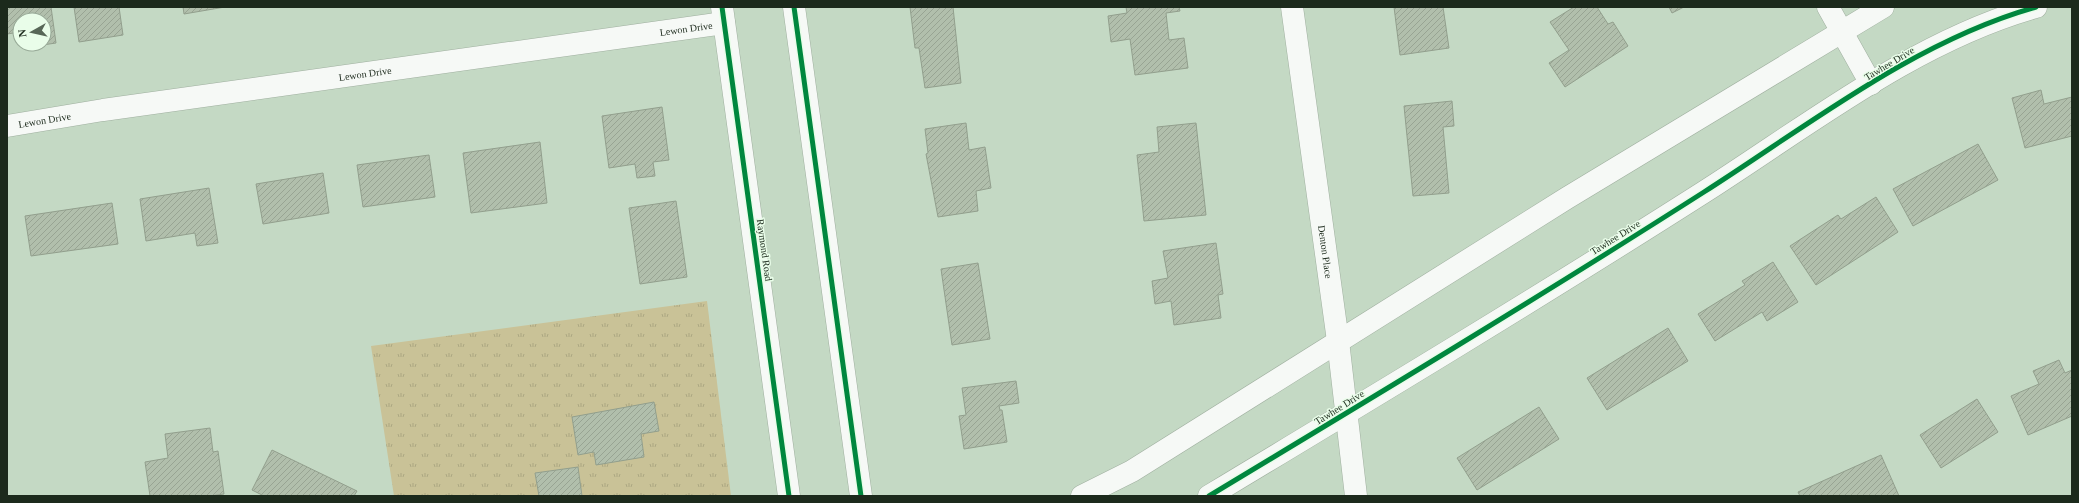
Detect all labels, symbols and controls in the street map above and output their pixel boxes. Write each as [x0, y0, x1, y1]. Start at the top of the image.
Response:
north arrow [12, 12, 52, 52]
street label: Lewon Drive [659, 20, 714, 38]
text: N [16, 29, 29, 38]
street label: Tawhee Drive [1862, 44, 1917, 83]
street label: Lewon Drive [338, 65, 393, 83]
street label: Lewon Drive [17, 110, 72, 130]
street label: Raymond Road [755, 218, 774, 282]
street label: Tawhee Drive [1589, 218, 1642, 257]
street label: Denton Place [1316, 224, 1334, 280]
street label: Tawhee Drive [1313, 388, 1366, 427]

